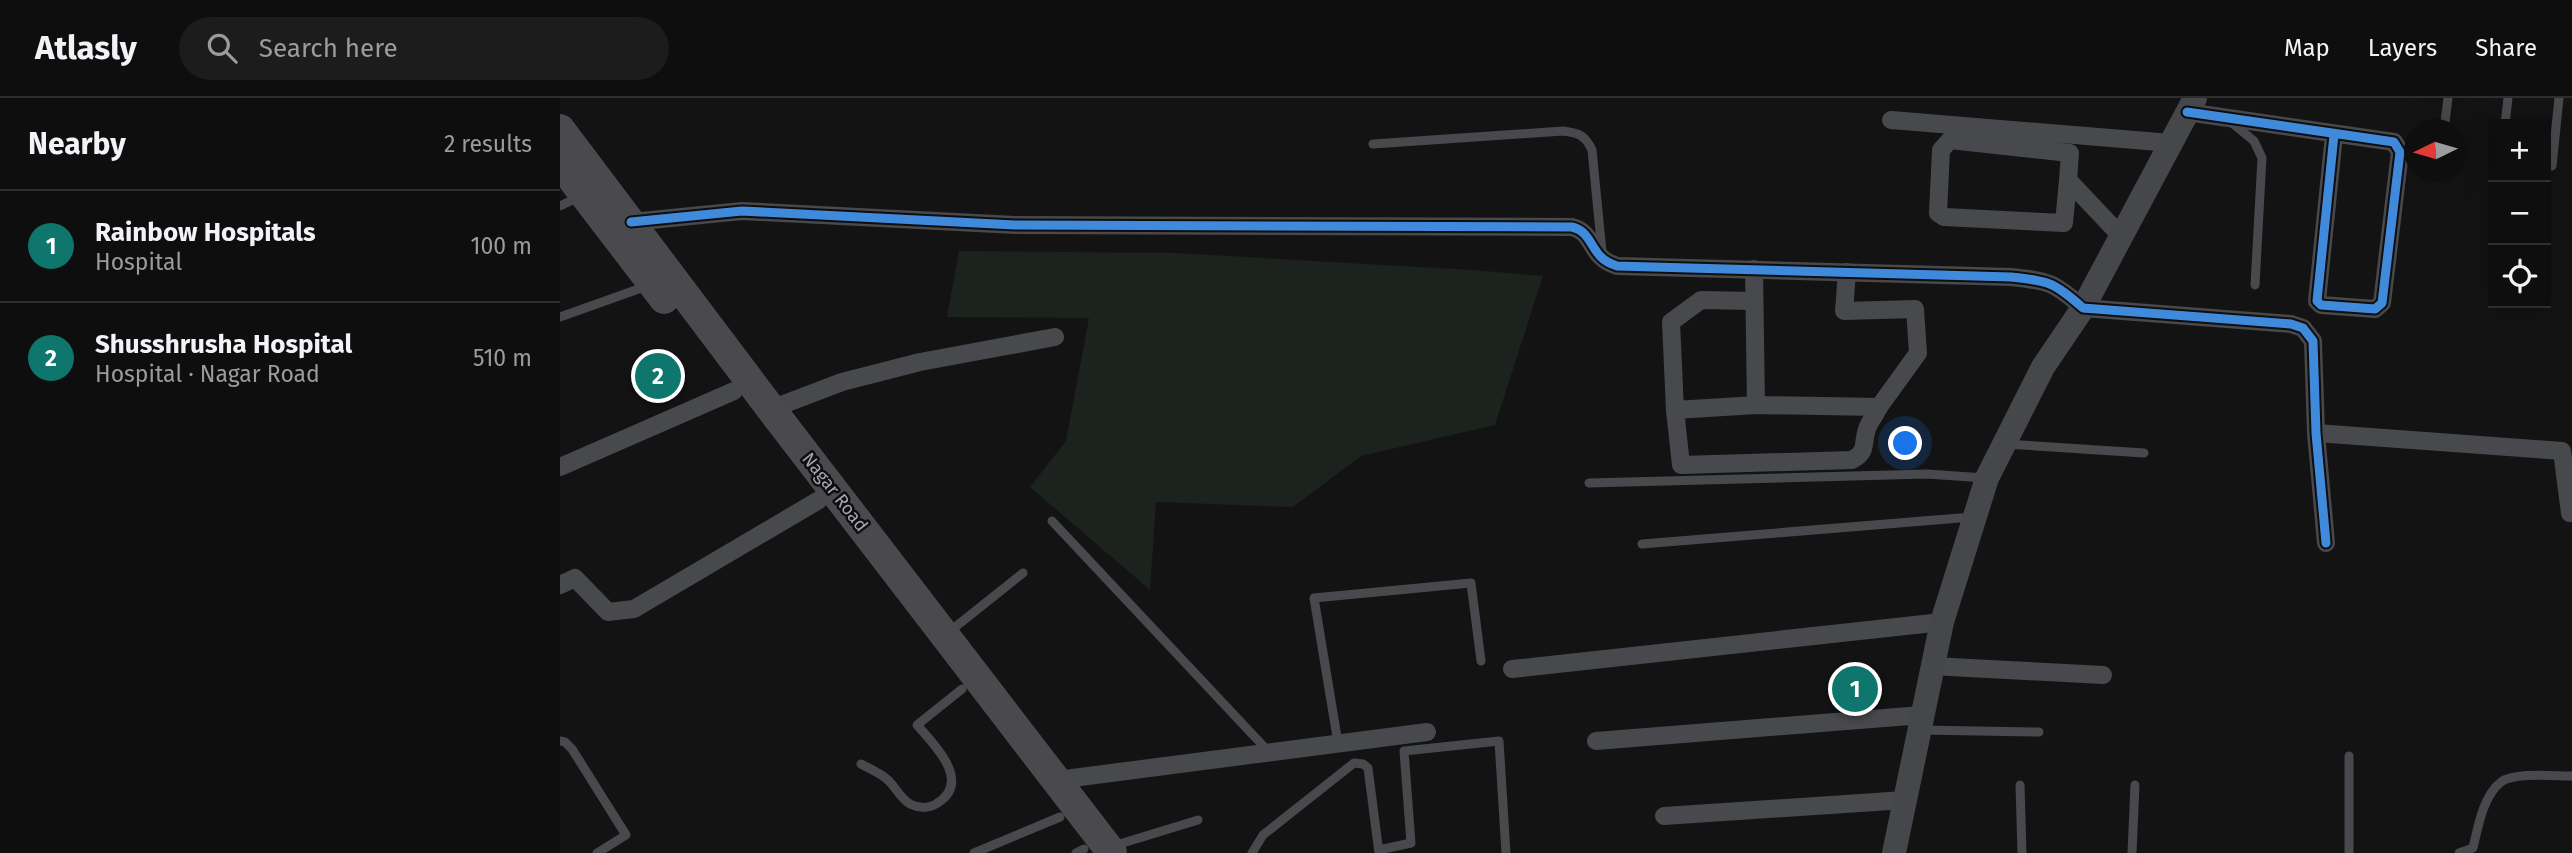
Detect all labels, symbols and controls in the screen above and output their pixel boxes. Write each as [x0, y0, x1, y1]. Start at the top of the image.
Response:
search box [179, 17, 669, 80]
text: Atlasly [35, 28, 137, 68]
icon: search [203, 29, 241, 67]
text: Search here [259, 33, 398, 64]
text: Map [2284, 34, 2330, 62]
text: Layers [2368, 34, 2437, 62]
text: Share [2475, 34, 2537, 62]
north arrow [2404, 119, 2467, 182]
map controls [2488, 119, 2551, 308]
button: + [2488, 119, 2551, 182]
text: Nearby [28, 126, 126, 162]
text: 2 results [444, 130, 532, 158]
button: − [2488, 182, 2551, 245]
text: Rainbow Hospitals [95, 217, 316, 248]
text: 1 [46, 232, 56, 260]
text: 100 m [471, 232, 532, 260]
button: locate [2488, 245, 2551, 308]
text: Hospital [95, 248, 182, 276]
text: Shusshrusha Hospital [95, 329, 352, 360]
text: 2 [45, 344, 57, 372]
text: 510 m [473, 344, 532, 372]
pin: 2 [635, 350, 681, 402]
text: Hospital · Nagar Road [95, 360, 320, 388]
your location [1888, 426, 1922, 460]
street label: Nagar Road [797, 448, 873, 536]
pin: 1 [1832, 663, 1878, 715]

